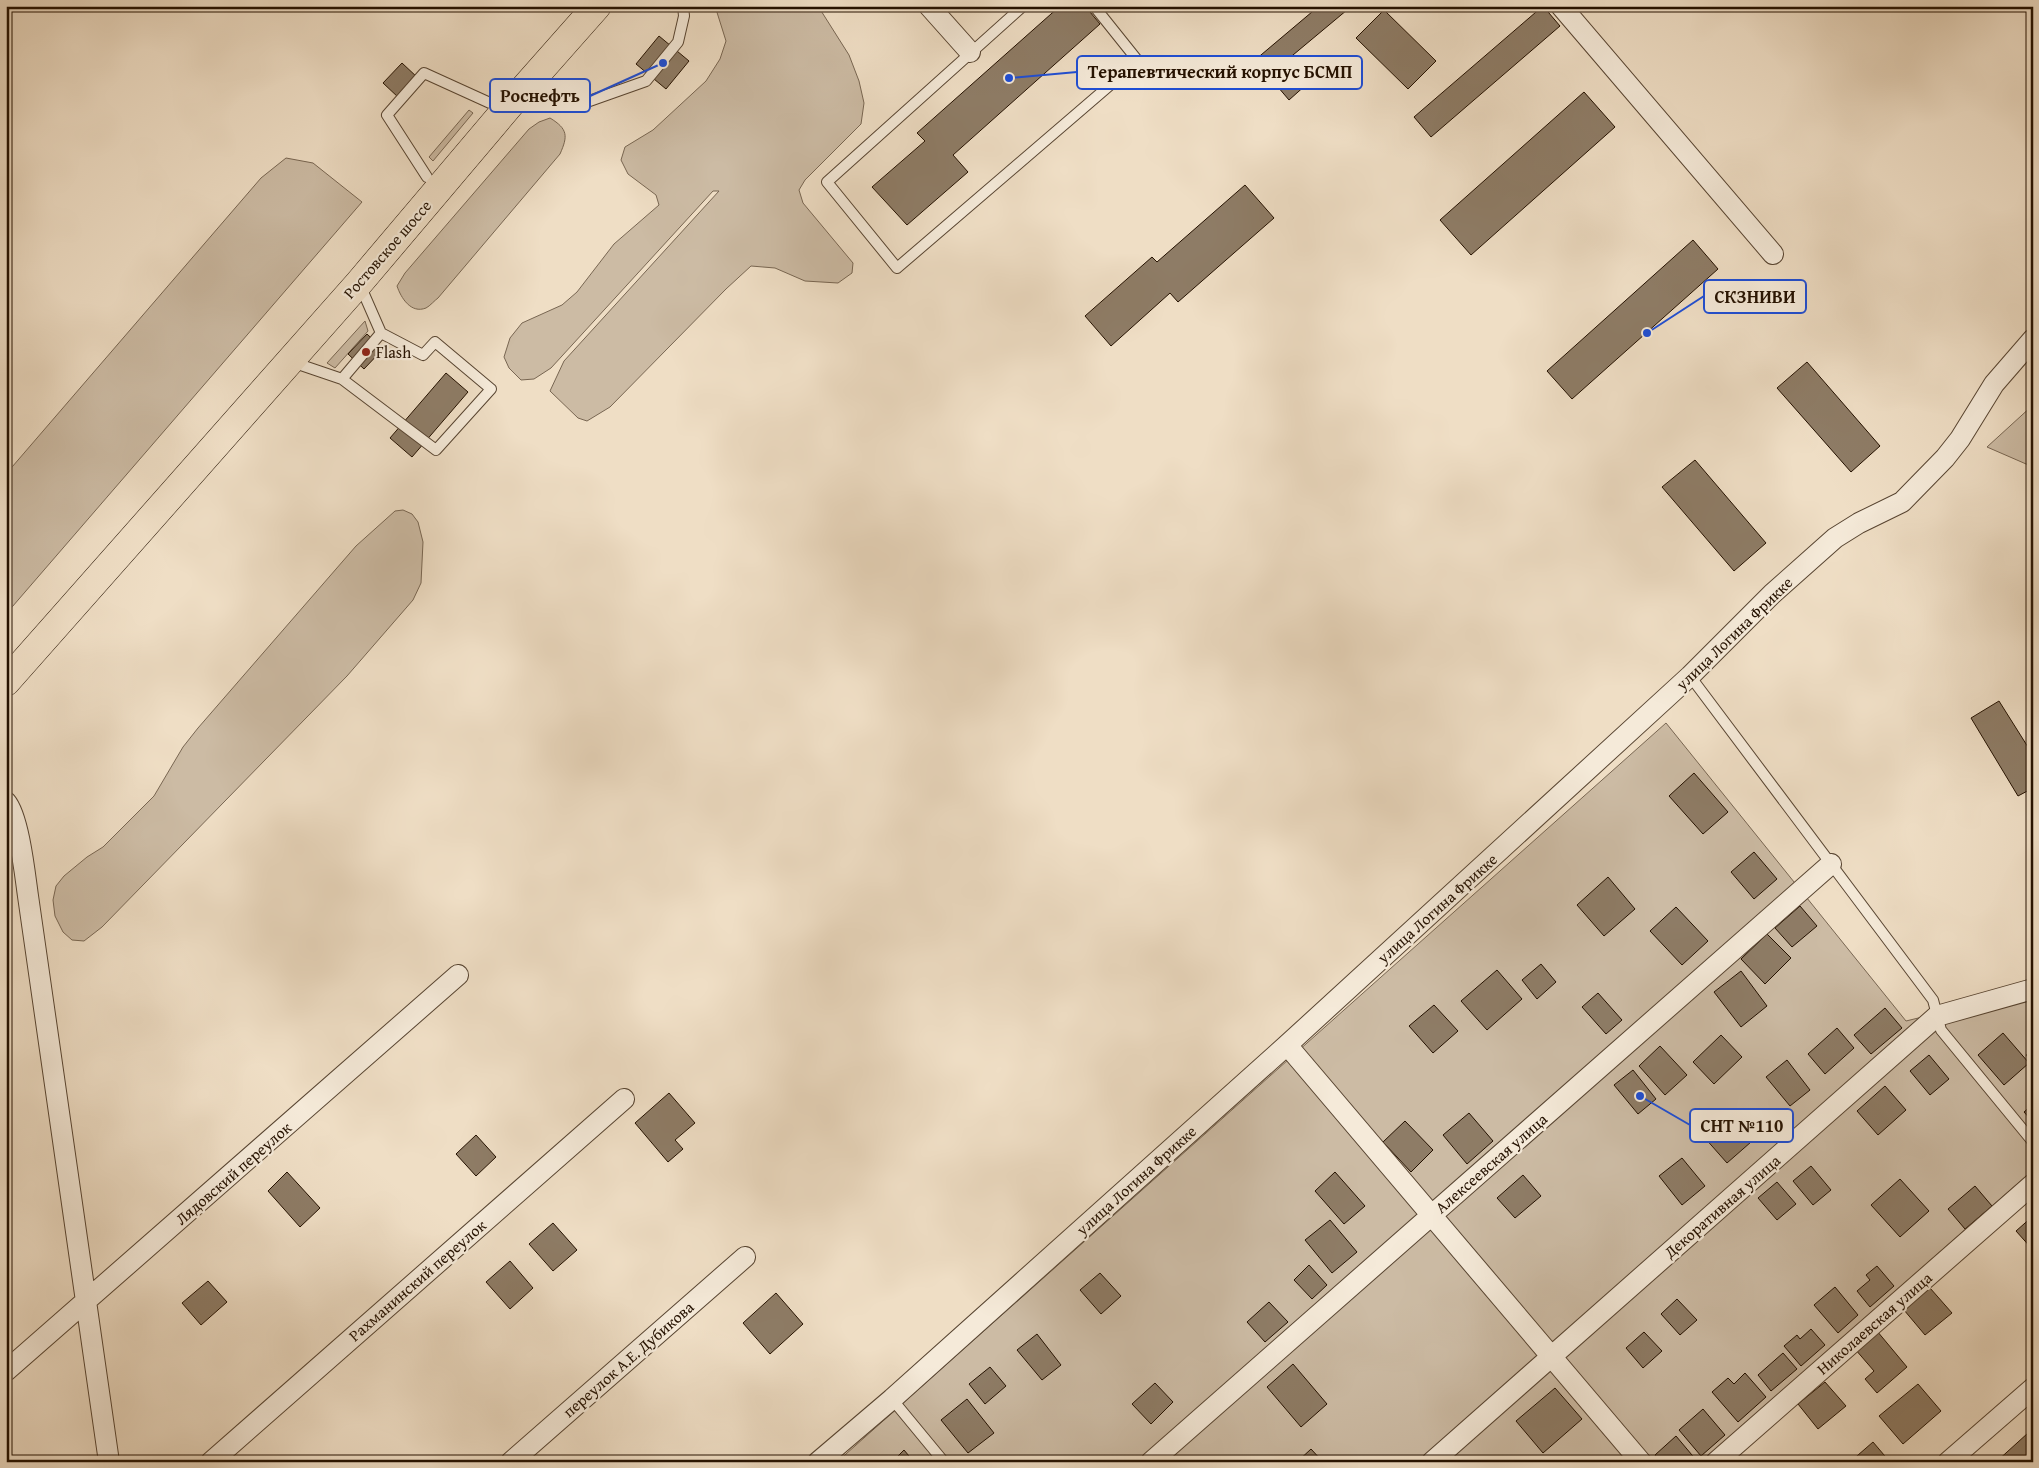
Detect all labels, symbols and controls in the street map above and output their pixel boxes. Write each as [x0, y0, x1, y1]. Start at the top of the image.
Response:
callout: Терапевтический корпус БСМП [1077, 56, 1362, 89]
text: Терапевтический корпус БСМП [1088, 58, 1352, 85]
callout: Роснефть [490, 79, 590, 112]
text: Роснефть [500, 82, 580, 109]
street label: Ростовское шоссе [337, 194, 437, 304]
callout: СКЗНИВИ [1704, 280, 1806, 313]
text: СКЗНИВИ [1714, 283, 1796, 310]
place label: Flash [376, 340, 411, 364]
marker: Flash [360, 346, 372, 358]
street label: улица Логина Фрикке [1669, 571, 1798, 696]
street label: улица Логина Фрикке [1371, 847, 1502, 969]
street label: Алексеевская улица [1429, 1107, 1553, 1219]
callout: СНТ №110 [1690, 1109, 1793, 1142]
text: СНТ №110 [1701, 1112, 1783, 1139]
street label: Лядовский переулок [170, 1115, 297, 1230]
street label: улица Логина Фрикке [1070, 1119, 1201, 1241]
street label: Декоративная улица [1658, 1148, 1786, 1264]
street label: Рахманинский переулок [343, 1213, 492, 1347]
street label: Николаевская улица [1811, 1266, 1937, 1380]
street label: переулок А.Е. Дубикова [557, 1295, 699, 1423]

